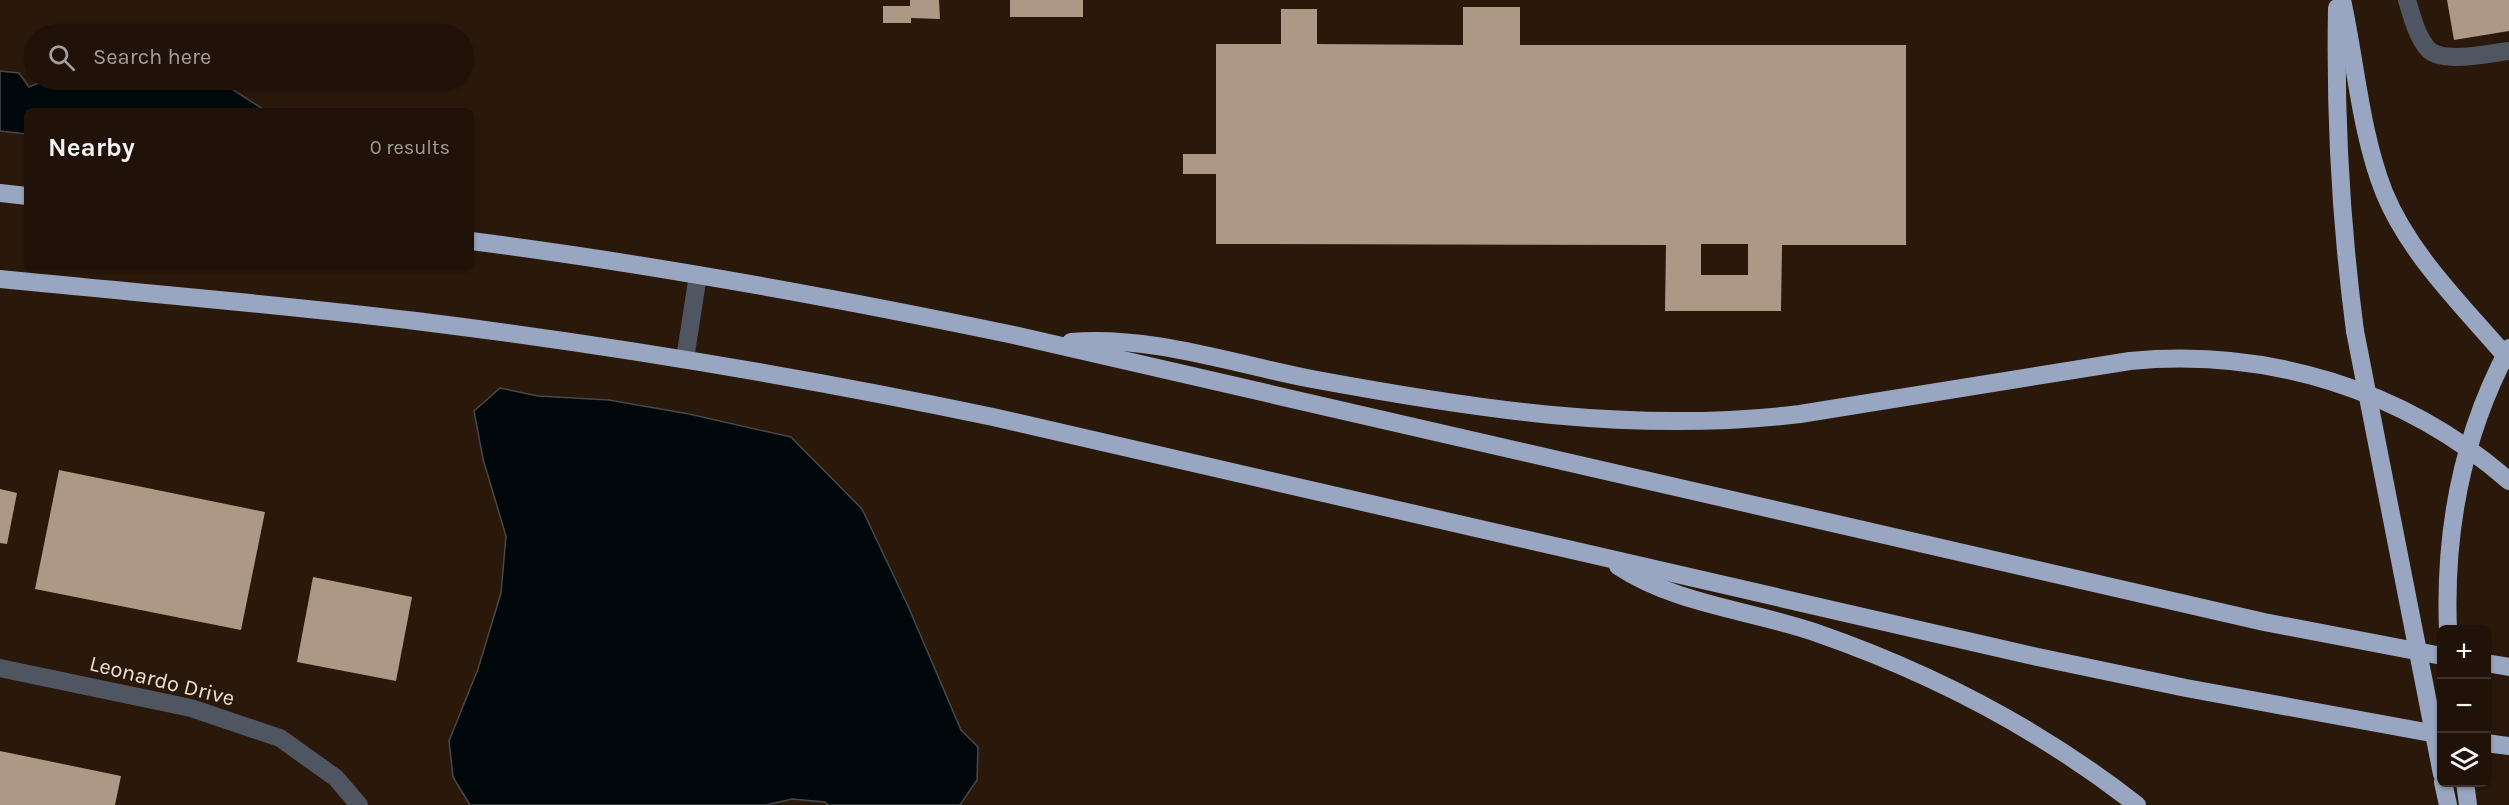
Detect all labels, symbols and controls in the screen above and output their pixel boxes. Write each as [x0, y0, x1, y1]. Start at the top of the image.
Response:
search box [24, 24, 474, 90]
icon: search [45, 41, 78, 74]
text: Search here [93, 44, 211, 70]
text: Nearby [48, 132, 135, 163]
text: 0 results [370, 136, 450, 159]
map controls [2437, 625, 2491, 787]
button: + [2437, 625, 2491, 679]
street label: Leonardo Drive [87, 650, 237, 712]
button: − [2437, 679, 2491, 733]
button: layers [2437, 733, 2491, 787]

